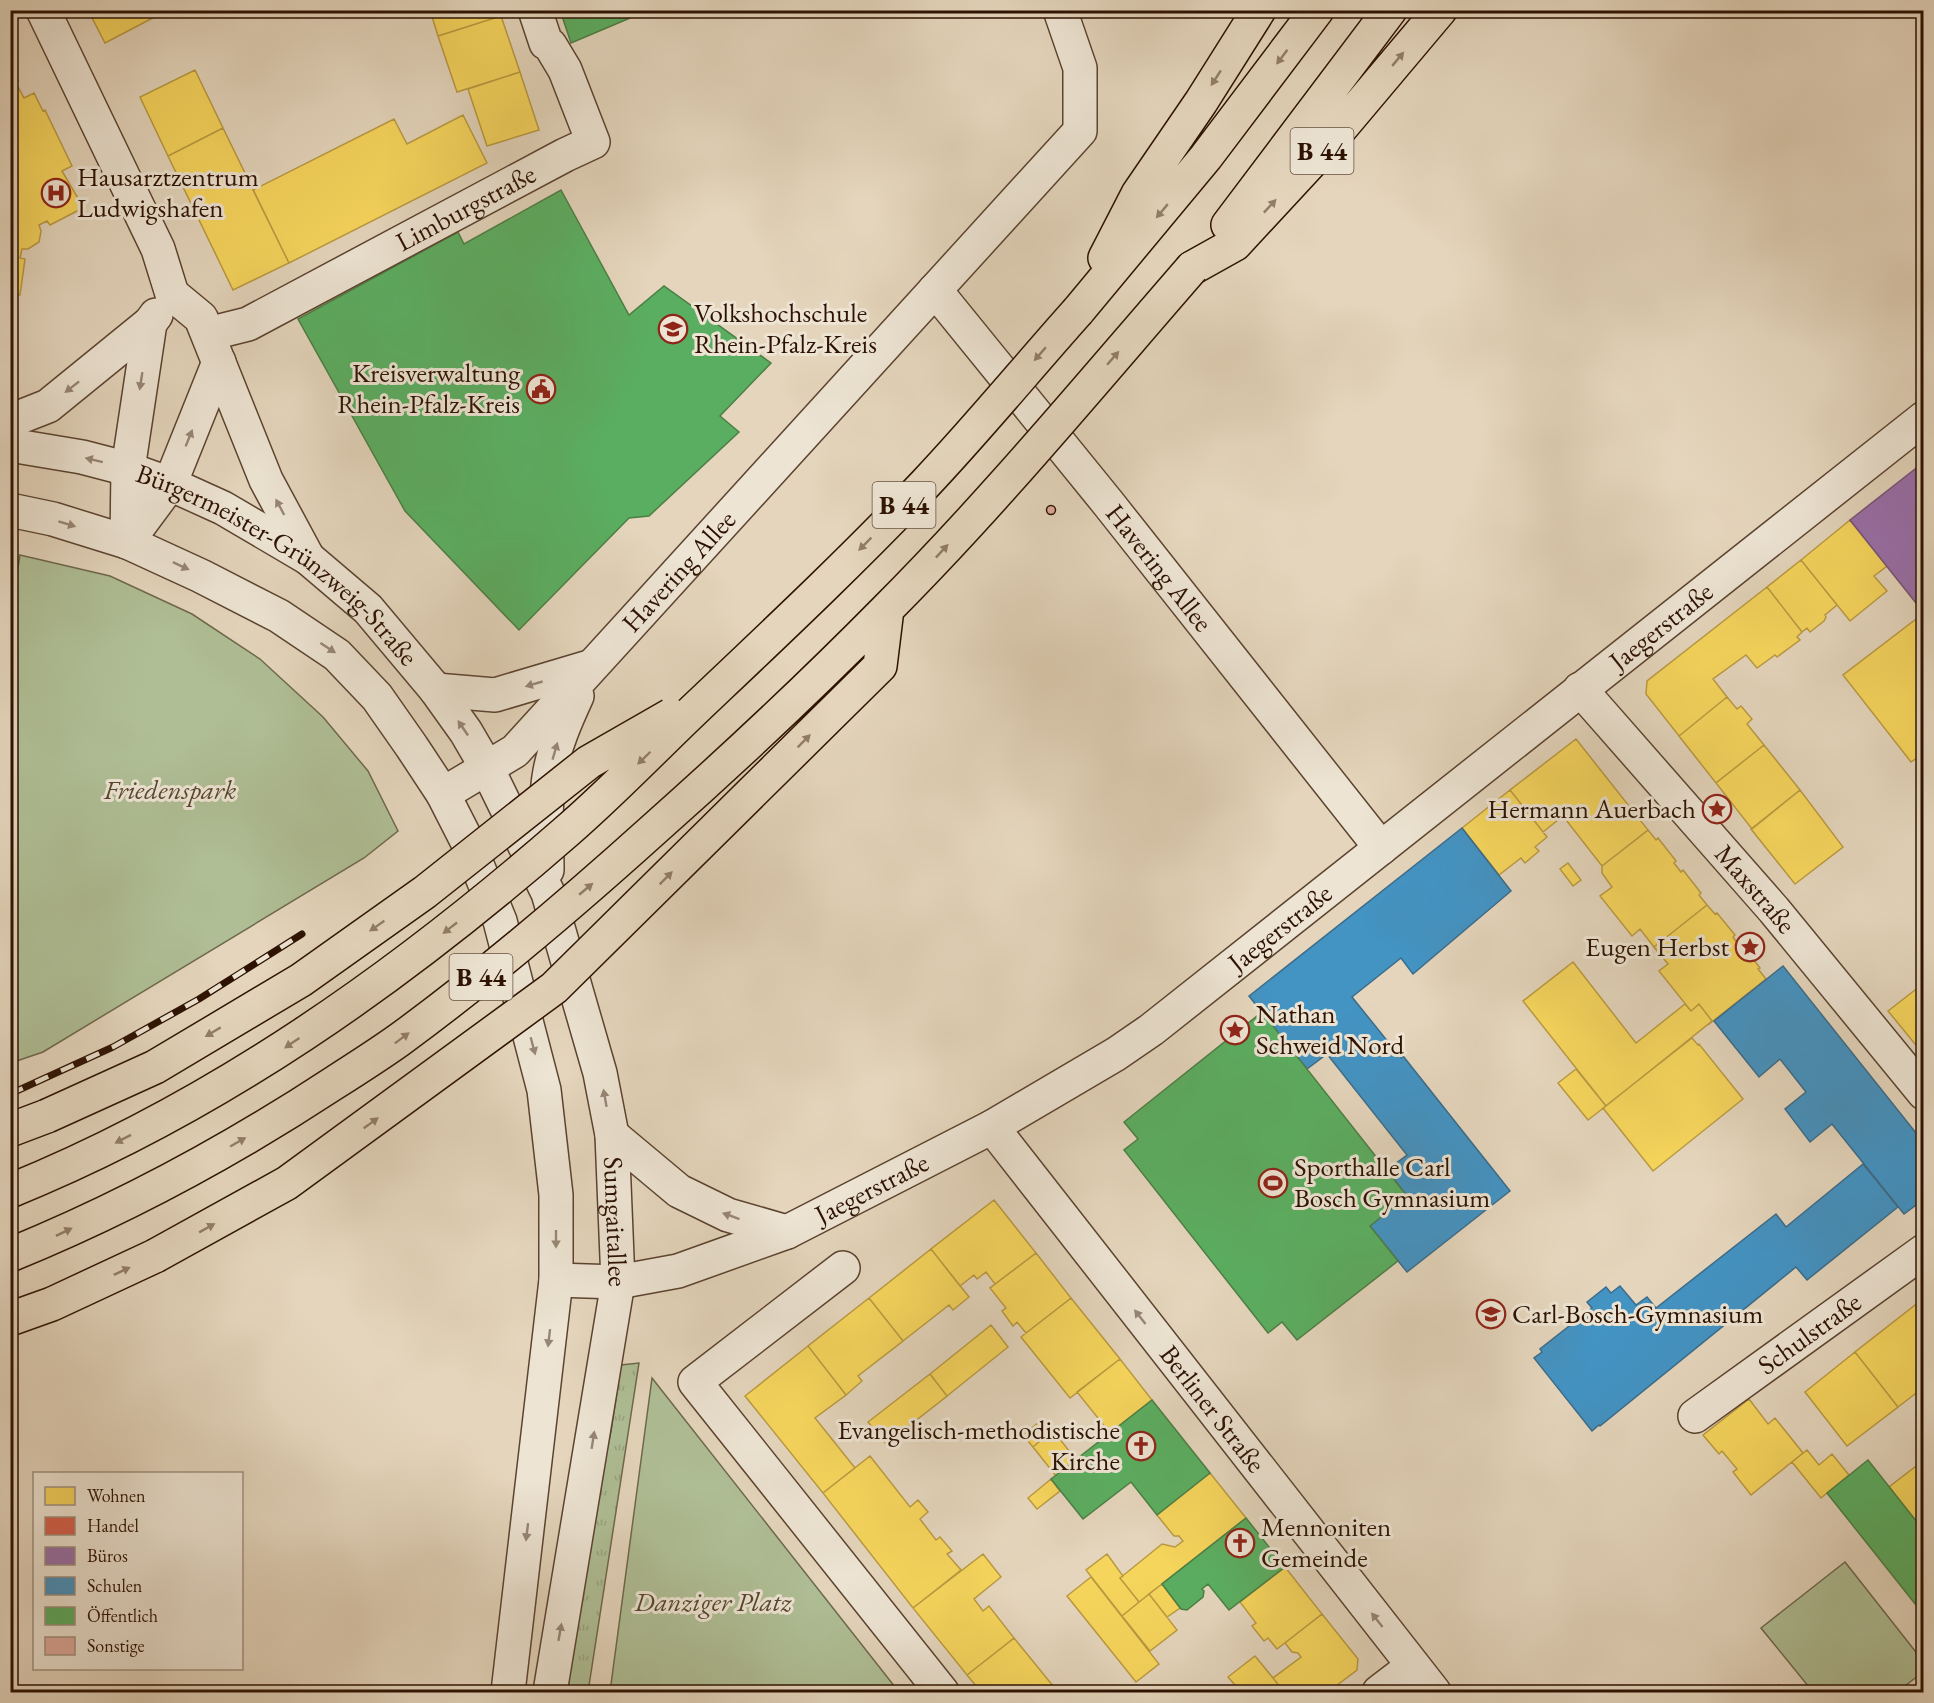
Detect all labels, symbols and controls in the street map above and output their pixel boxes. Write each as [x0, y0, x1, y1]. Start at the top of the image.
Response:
one-way arrow [1276, 50, 1288, 65]
one-way arrow [1391, 52, 1404, 67]
one-way arrow [1211, 69, 1222, 86]
road number: B 44 [1290, 128, 1354, 174]
street label: Limburgstraße [390, 156, 541, 259]
place label: Hausarztzentrum Ludwigshafen [77, 159, 259, 225]
hospital icon: Hausarztzentrum Ludwigshafen [40, 177, 72, 209]
one-way arrow [1263, 199, 1277, 214]
one-way arrow [1155, 203, 1168, 219]
place label: Volkshochschule Rhein-Pfalz-Kreis [694, 295, 877, 361]
school or university icon: Volkshochschule Rhein-Pfalz-Kreis [657, 313, 689, 345]
one-way arrow [1033, 347, 1046, 362]
one-way arrow [1106, 351, 1120, 366]
place label: Kreisverwaltung Rhein-Pfalz-Kreis [337, 355, 520, 421]
one-way arrow [136, 371, 145, 390]
public building icon: Kreisverwaltung Rhein-Pfalz-Kreis [525, 373, 557, 405]
one-way arrow [65, 380, 80, 392]
one-way arrow [185, 429, 194, 447]
one-way arrow [85, 455, 103, 465]
street label: Bürgermeister-Grünzweig-Straße [132, 455, 426, 673]
road number: B 44 [872, 482, 936, 528]
street label: Havering Allee [1098, 496, 1221, 638]
one-way arrow [275, 498, 285, 515]
street label: Havering Allee [614, 503, 743, 639]
one-way arrow [58, 520, 76, 529]
one-way arrow [858, 537, 872, 551]
one-way arrow [934, 544, 948, 558]
one-way arrow [172, 562, 189, 571]
street label: Jaegerstraße [1600, 574, 1720, 679]
one-way arrow [320, 643, 336, 654]
one-way arrow [525, 680, 543, 689]
one-way arrow [457, 720, 468, 736]
one-way arrow [796, 734, 810, 748]
one-way arrow [551, 742, 561, 760]
one-way arrow [637, 751, 652, 764]
park label: Friedenspark [103, 772, 236, 807]
place label: Hermann Auerbach [1487, 791, 1696, 826]
place icon: Hermann Auerbach [1701, 793, 1733, 825]
street label: Maxstraße [1707, 837, 1804, 941]
one-way arrow [658, 872, 672, 886]
street label: Jaegerstraße [1219, 876, 1339, 981]
one-way arrow [578, 883, 593, 896]
one-way arrow [369, 920, 385, 932]
one-way arrow [443, 922, 458, 934]
place label: Eugen Herbst [1585, 929, 1730, 964]
place icon: Eugen Herbst [1734, 931, 1766, 963]
road number: B 44 [450, 954, 512, 1000]
place label: Nathan Schweid Nord [1256, 996, 1405, 1062]
place icon: Nathan Schweid Nord [1219, 1014, 1251, 1046]
one-way arrow [205, 1027, 221, 1038]
one-way arrow [394, 1032, 409, 1044]
one-way arrow [284, 1037, 301, 1048]
one-way arrow [528, 1037, 538, 1055]
one-way arrow [600, 1089, 609, 1108]
one-way arrow [362, 1117, 378, 1129]
one-way arrow [114, 1134, 131, 1144]
one-way arrow [230, 1137, 246, 1148]
street label: Jaegerstraße [807, 1145, 934, 1233]
place label: Sporthalle Carl Bosch Gymnasium [1294, 1149, 1490, 1215]
street label: Sumgaitallee [596, 1156, 636, 1287]
sports icon: Sporthalle Carl Bosch Gymnasium [1257, 1167, 1289, 1199]
one-way arrow [722, 1210, 740, 1220]
one-way arrow [198, 1223, 215, 1233]
one-way arrow [56, 1227, 73, 1236]
one-way arrow [551, 1230, 561, 1249]
one-way arrow [114, 1267, 131, 1276]
street label: Schulstraße [1750, 1284, 1868, 1382]
place label: Carl-Bosch-Gymnasium [1512, 1296, 1763, 1331]
school or university icon: Carl-Bosch-Gymnasium [1475, 1298, 1507, 1330]
one-way arrow [1135, 1310, 1147, 1325]
one-way arrow [544, 1328, 554, 1347]
street label: Berliner Straße [1152, 1338, 1274, 1480]
place label: Evangelisch-methodistische Kirche [837, 1412, 1120, 1478]
one-way arrow [589, 1430, 598, 1449]
church icon: Evangelisch-methodistische Kirche [1125, 1430, 1157, 1462]
legend [33, 1472, 243, 1670]
text: Wohnen [87, 1484, 146, 1507]
place label: Mennoniten Gemeinde [1261, 1509, 1391, 1575]
text: Handel [87, 1514, 139, 1537]
one-way arrow [522, 1522, 532, 1541]
church icon: Mennoniten Gemeinde [1224, 1527, 1256, 1559]
text: Büros [87, 1544, 128, 1567]
text: Schulen [87, 1574, 143, 1597]
park label: Danziger Platz [633, 1584, 792, 1619]
text: Öffentlich [87, 1604, 158, 1627]
one-way arrow [1370, 1612, 1383, 1628]
one-way arrow [556, 1623, 565, 1642]
text: Sonstige [87, 1634, 145, 1657]

